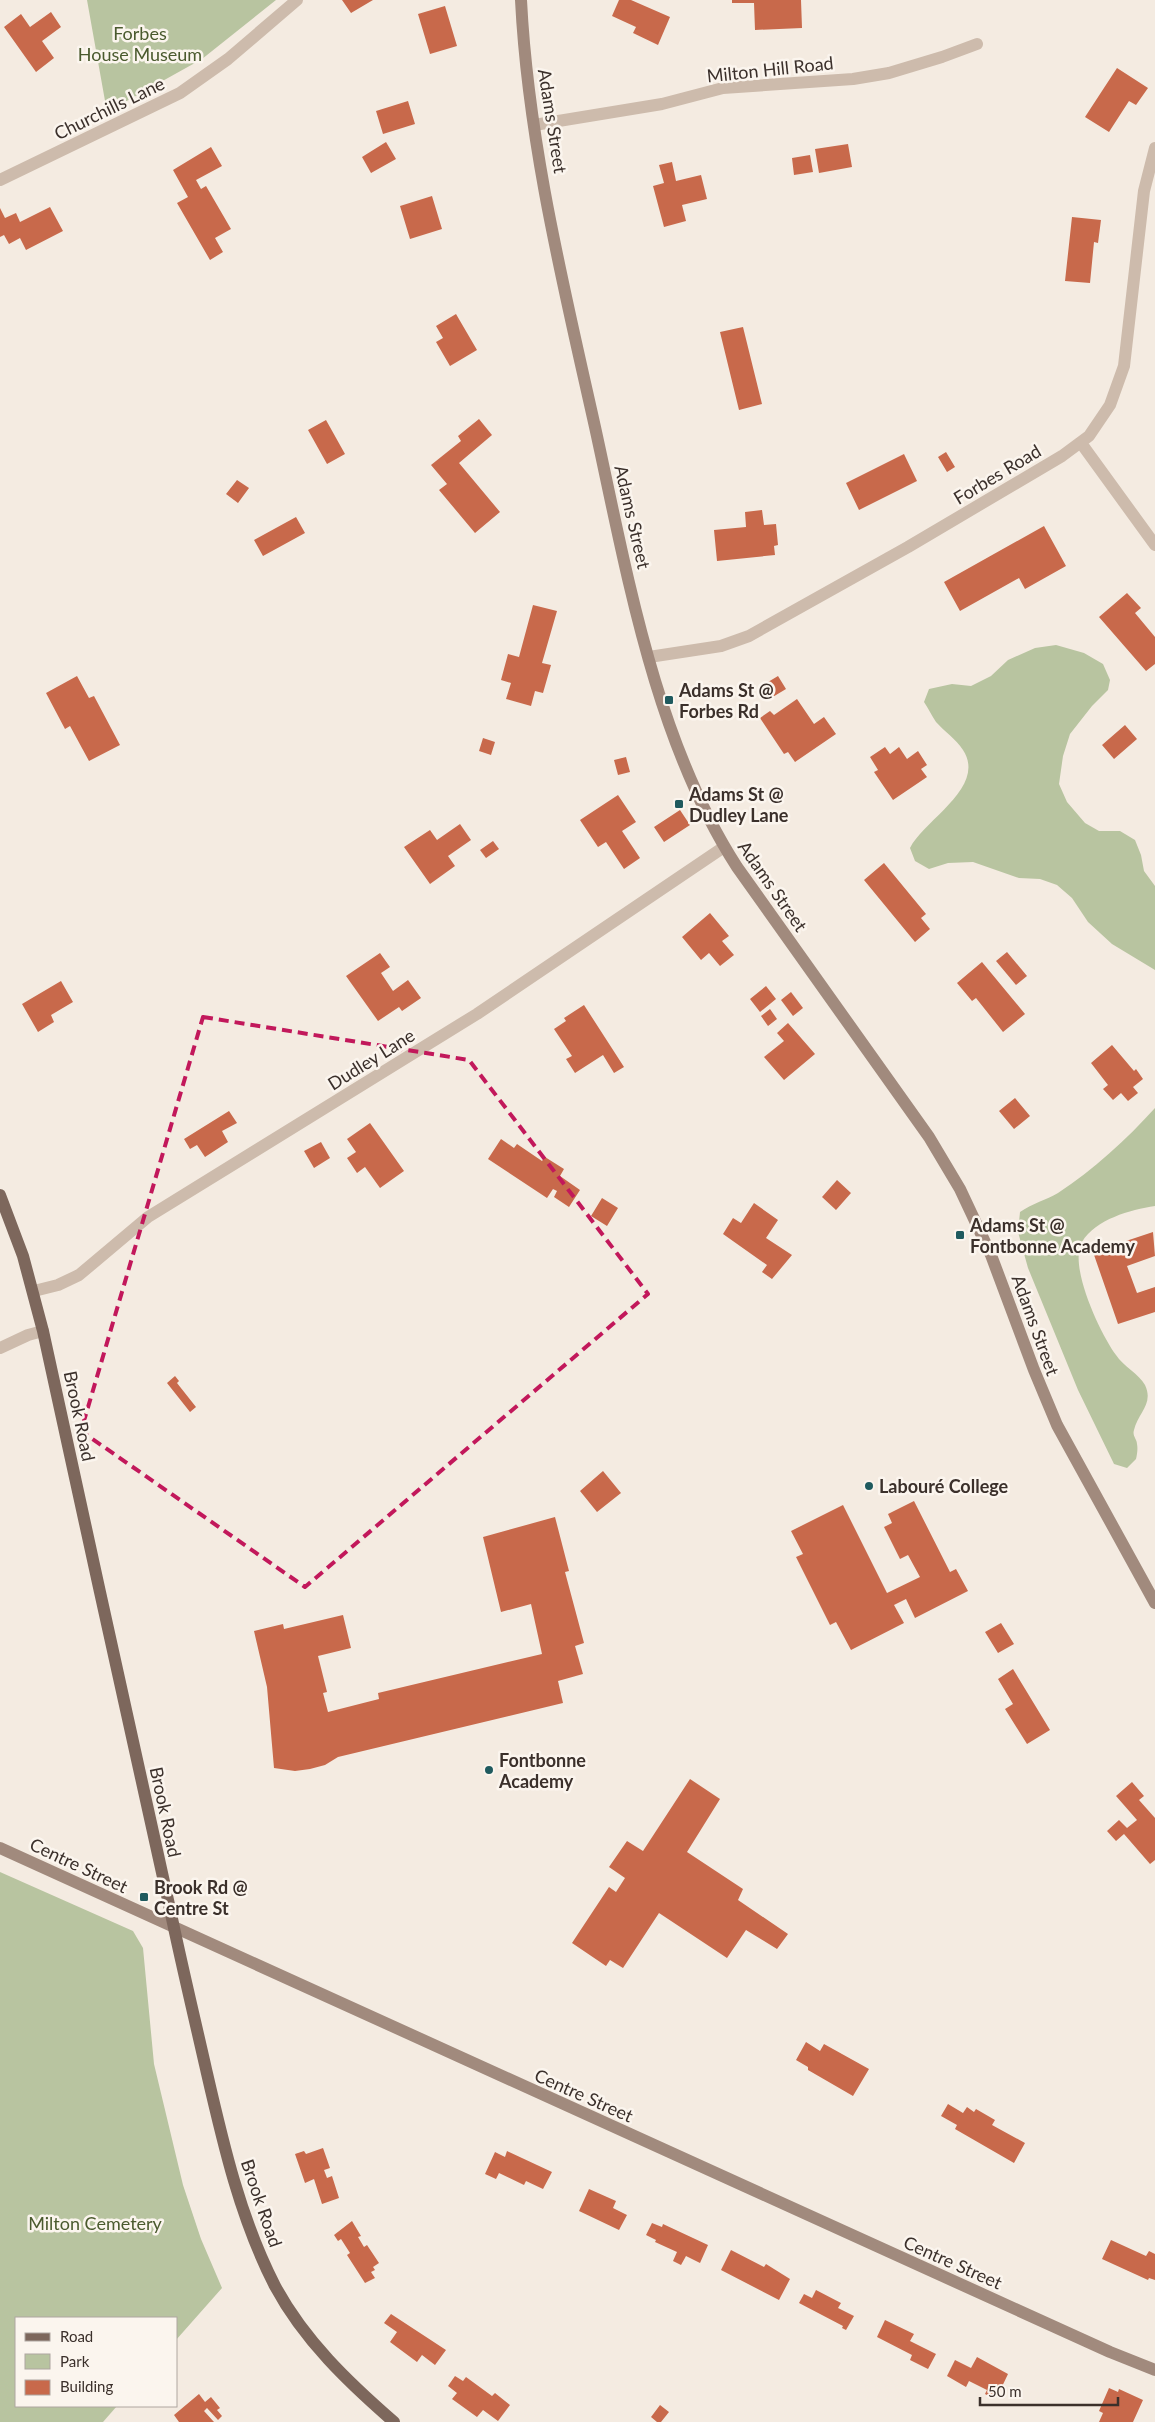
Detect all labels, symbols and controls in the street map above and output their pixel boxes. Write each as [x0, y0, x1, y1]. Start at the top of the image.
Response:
park label: Forbes House Museum [78, 22, 202, 65]
street label: Milton Hill Road [706, 51, 834, 87]
street label: Adams Street [534, 67, 572, 175]
street label: Churchills Lane [50, 72, 168, 144]
street label: Forbes Road [949, 439, 1045, 509]
street label: Adams Street [610, 463, 656, 571]
place label: Adams St @ Forbes Rd [678, 679, 774, 722]
marker: Adams St @ Forbes Rd [663, 694, 675, 706]
place label: Adams St @ Dudley Lane [688, 783, 789, 826]
marker: Adams St @ Dudley Lane [673, 798, 685, 810]
street label: Adams Street [734, 836, 813, 936]
street label: Dudley Lane [323, 1024, 419, 1094]
place label: Adams St @ Fontbonne Academy [969, 1214, 1135, 1257]
marker: Adams St @ Fontbonne Academy [954, 1229, 966, 1241]
street label: Adams Street [1008, 1272, 1065, 1379]
street label: Brook Road [60, 1369, 100, 1463]
place label: Labouré College [879, 1475, 1009, 1497]
marker: Labouré College [863, 1480, 875, 1492]
place label: Fontbonne Academy [498, 1749, 586, 1792]
marker: Fontbonne Academy [483, 1764, 495, 1776]
street label: Brook Road [146, 1765, 186, 1859]
street label: Centre Street [27, 1833, 132, 1897]
place label: Brook Rd @ Centre St [154, 1876, 248, 1919]
marker: Brook Rd @ Centre St [138, 1891, 150, 1903]
street label: Centre Street [531, 2064, 637, 2127]
street label: Brook Road [237, 2156, 287, 2250]
park label: Milton Cemetery [28, 2212, 163, 2234]
street label: Centre Street [900, 2231, 1006, 2294]
legend [15, 2317, 178, 2407]
text: Road [60, 2327, 93, 2345]
text: Park [60, 2352, 90, 2370]
scale bar [980, 2374, 1118, 2406]
text: Building [60, 2377, 113, 2395]
text: 50 m [988, 2382, 1022, 2400]

